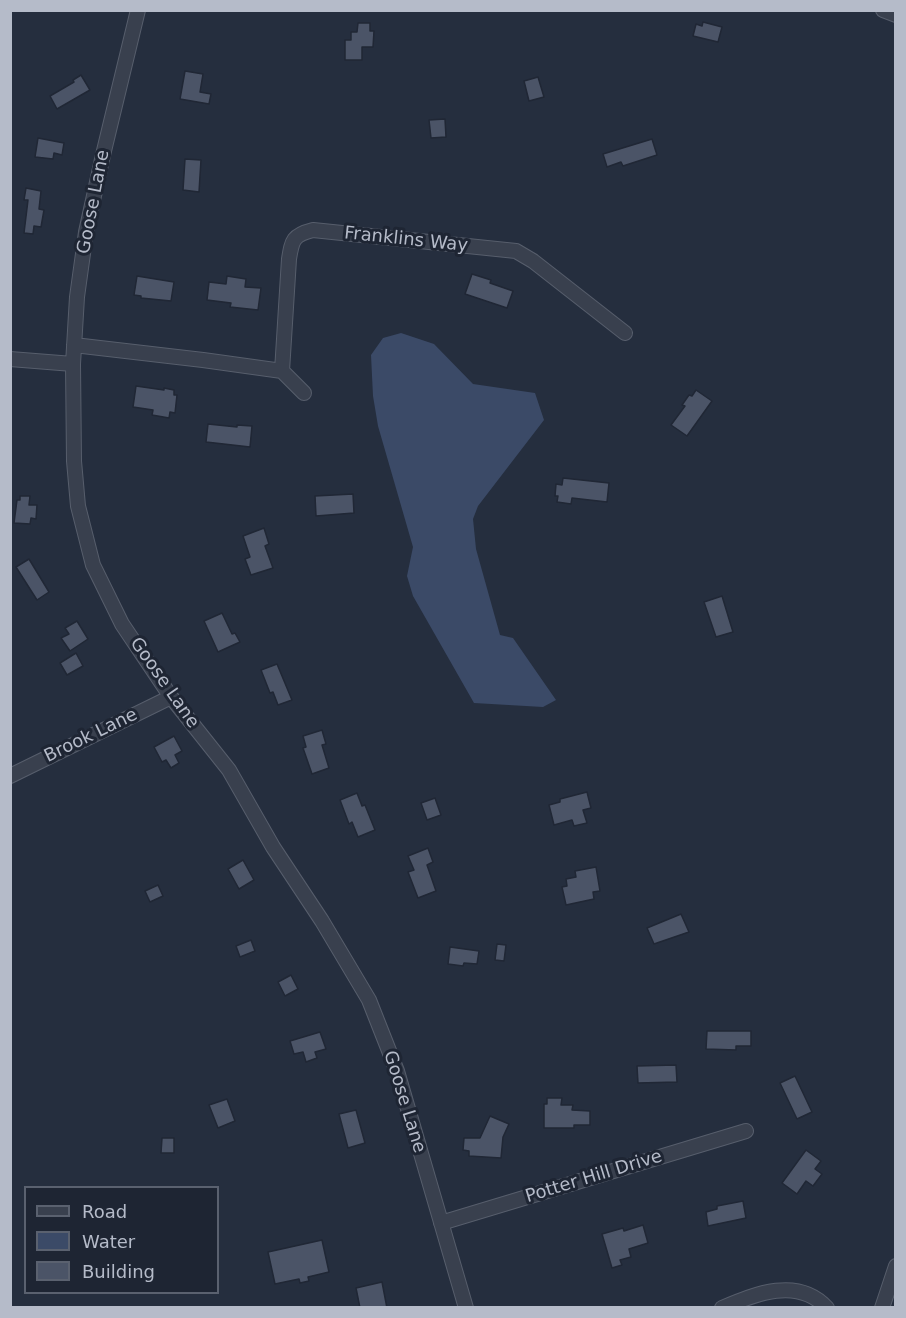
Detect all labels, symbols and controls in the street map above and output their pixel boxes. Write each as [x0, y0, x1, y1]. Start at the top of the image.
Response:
street label: Goose Lane [73, 148, 115, 256]
street label: Franklins Way [343, 223, 469, 257]
street label: Goose Lane [125, 634, 203, 732]
street label: Brook Lane [41, 704, 141, 768]
street label: Goose Lane [378, 1048, 430, 1156]
street label: Potter Hill Drive [523, 1146, 665, 1208]
legend [24, 1186, 219, 1294]
text: Road [82, 1201, 127, 1222]
text: Water [82, 1231, 135, 1252]
text: Building [82, 1261, 155, 1282]

